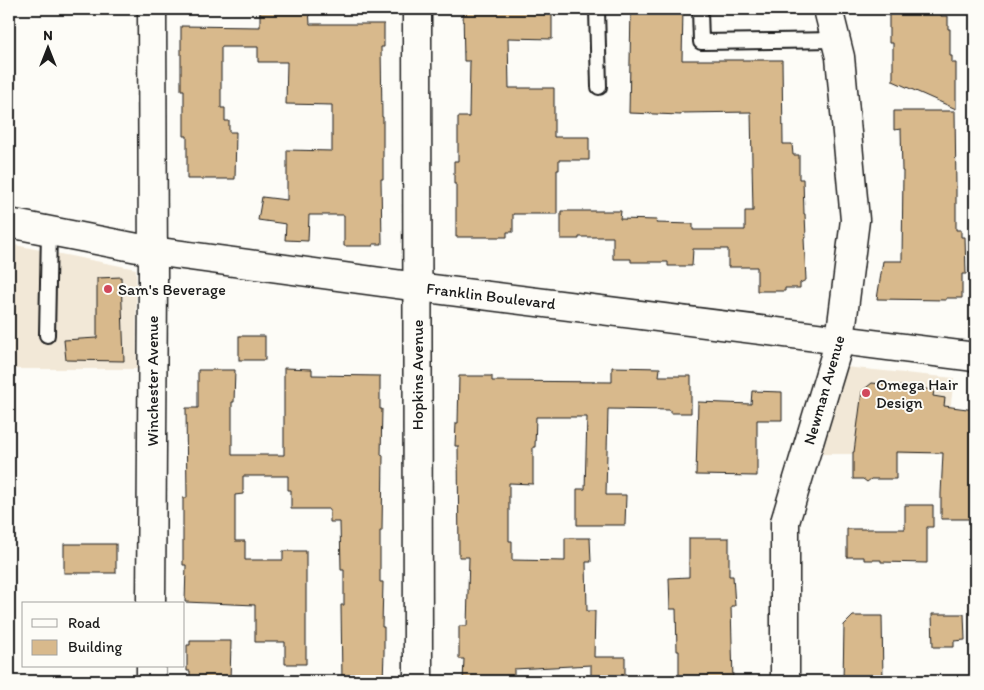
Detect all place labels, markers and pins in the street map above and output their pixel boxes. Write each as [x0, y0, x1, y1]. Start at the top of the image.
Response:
place label: Sam's Beverage [118, 280, 226, 299]
marker: Sam's Beverage [102, 283, 114, 295]
place label: Omega Hair Design [876, 375, 959, 412]
marker: Omega Hair Design [860, 387, 872, 399]

